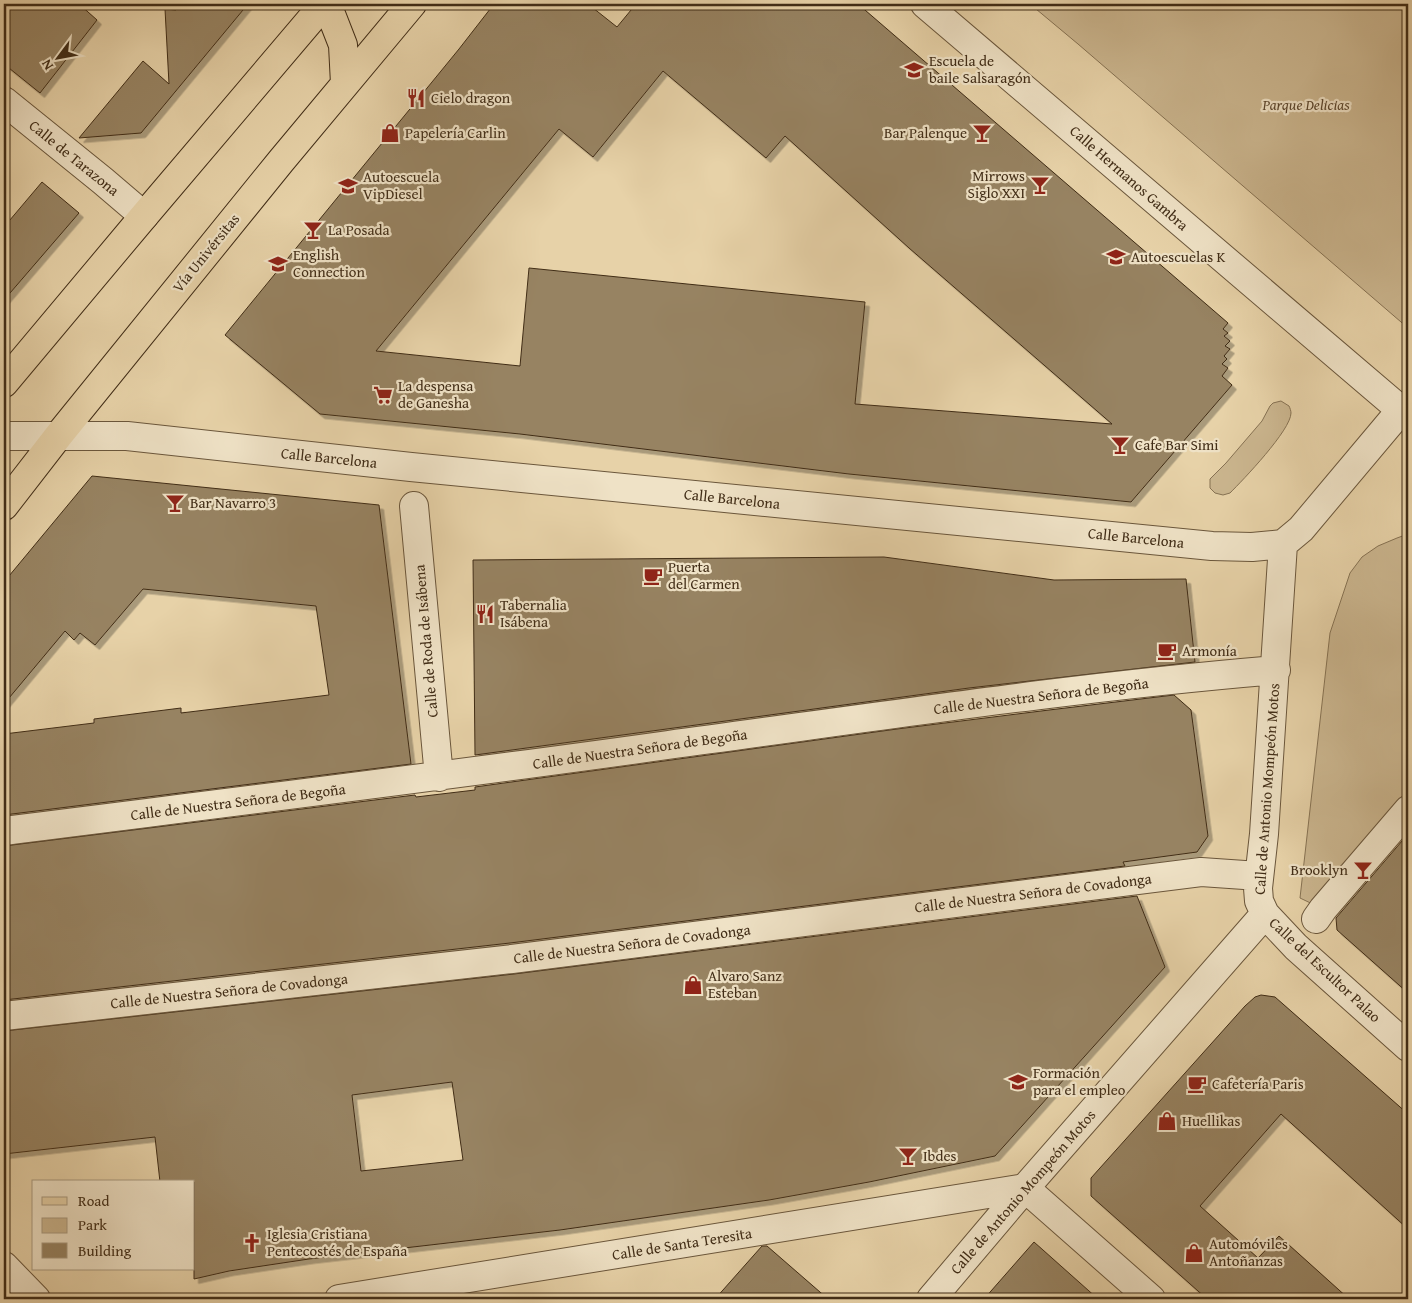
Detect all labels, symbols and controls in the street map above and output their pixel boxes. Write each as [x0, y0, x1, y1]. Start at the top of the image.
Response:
north arrow [32, 32, 82, 82]
place label: Escuela de baile Salsaragón [929, 50, 1032, 88]
text: N [36, 55, 58, 74]
school or university icon: Escuela de baile Salsaragón [903, 59, 925, 81]
restaurant icon: Cielo dragon [405, 87, 427, 109]
place label: Cielo dragon [431, 87, 511, 108]
park label: Parque Delicias [1261, 94, 1350, 115]
street label: Calle de Tarazona [25, 115, 124, 200]
street label: Calle Hermanos Gambra [1065, 120, 1193, 235]
shop icon: Papelería Carlin [379, 122, 401, 144]
place label: Papelería Carlin [405, 122, 506, 143]
place label: Bar Palenque [884, 122, 967, 143]
bar icon: Bar Palenque [971, 122, 993, 144]
place label: Mirrows Siglo XXI [968, 165, 1025, 203]
place label: Autoescuela VipDiesel [363, 166, 439, 204]
bar icon: Mirrows Siglo XXI [1029, 174, 1051, 196]
school or university icon: Autoescuela VipDiesel [337, 175, 359, 197]
street label: Vía Univérsitas [167, 209, 244, 297]
bar icon: La Posada [302, 219, 324, 241]
place label: La Posada [328, 219, 390, 240]
place label: English Connection [293, 244, 366, 282]
school or university icon: Autoescuelas K [1105, 246, 1127, 268]
place label: Autoescuelas K [1131, 246, 1226, 267]
school or university icon: English Connection [267, 253, 289, 275]
place label: La despensa de Ganesha [398, 375, 473, 413]
supermarket icon: La despensa de Ganesha [372, 384, 394, 406]
bar icon: Cafe Bar Simi [1109, 434, 1131, 456]
place label: Cafe Bar Simi [1135, 434, 1218, 455]
street label: Calle Barcelona [280, 442, 378, 473]
street label: Calle Barcelona [683, 483, 781, 514]
bar icon: Bar Navarro 3 [164, 492, 186, 514]
place label: Bar Navarro 3 [190, 492, 276, 513]
street label: Calle Barcelona [1087, 522, 1185, 553]
place label: Puerta del Carmen [668, 556, 740, 594]
street label: Calle de Roda de Isábena [408, 564, 443, 718]
cafe icon: Puerta del Carmen [642, 565, 664, 587]
place label: Tabernalia Isábena [500, 594, 567, 632]
restaurant icon: Tabernalia Isábena [474, 603, 496, 625]
cafe icon: Armonía [1156, 640, 1178, 662]
place label: Armonía [1182, 640, 1237, 661]
street label: Calle de Nuestra Señora de Begoña [932, 672, 1150, 719]
street label: Calle de Antonio Mompeón Motos [1249, 682, 1284, 895]
street label: Calle de Nuestra Señora de Begoña [531, 723, 749, 774]
street label: Calle de Nuestra Señora de Begoña [129, 778, 347, 825]
place label: Brooklyn [1291, 859, 1349, 880]
bar icon: Brooklyn [1352, 859, 1374, 881]
street label: Calle de Nuestra Señora de Covadonga [913, 868, 1153, 917]
street label: Calle del Escultor Palao [1265, 912, 1386, 1027]
street label: Calle de Nuestra Señora de Covadonga [512, 919, 752, 968]
place label: Alvaro Sanz Esteban [708, 965, 782, 1003]
street label: Calle de Nuestra Señora de Covadonga [109, 968, 349, 1013]
shop icon: Alvaro Sanz Esteban [682, 974, 704, 996]
place label: Formación para el empleo [1033, 1062, 1126, 1100]
school or university icon: Formación para el empleo [1007, 1071, 1029, 1093]
cafe icon: Cafetería Paris [1186, 1073, 1208, 1095]
place label: Cafetería Paris [1212, 1073, 1304, 1094]
street label: Calle de Antonio Mompeón Motos [945, 1105, 1100, 1279]
shop icon: Huellikas [1156, 1110, 1178, 1132]
place label: Huellikas [1182, 1110, 1240, 1131]
bar icon: Ibdes [897, 1145, 919, 1167]
place label: Ibdes [923, 1145, 956, 1166]
legend [32, 1180, 195, 1270]
text: Road [78, 1190, 109, 1211]
text: Park [78, 1214, 107, 1235]
street label: Calle de Santa Teresita [611, 1222, 753, 1265]
place label: Iglesia Cristiana Pentecostés de España [267, 1223, 407, 1261]
church icon: Iglesia Cristiana Pentecostés de España [241, 1232, 263, 1254]
place label: Automóviles Antoñanzas [1209, 1233, 1288, 1271]
text: Building [78, 1240, 132, 1261]
shop icon: Automóviles Antoñanzas [1183, 1242, 1205, 1264]

